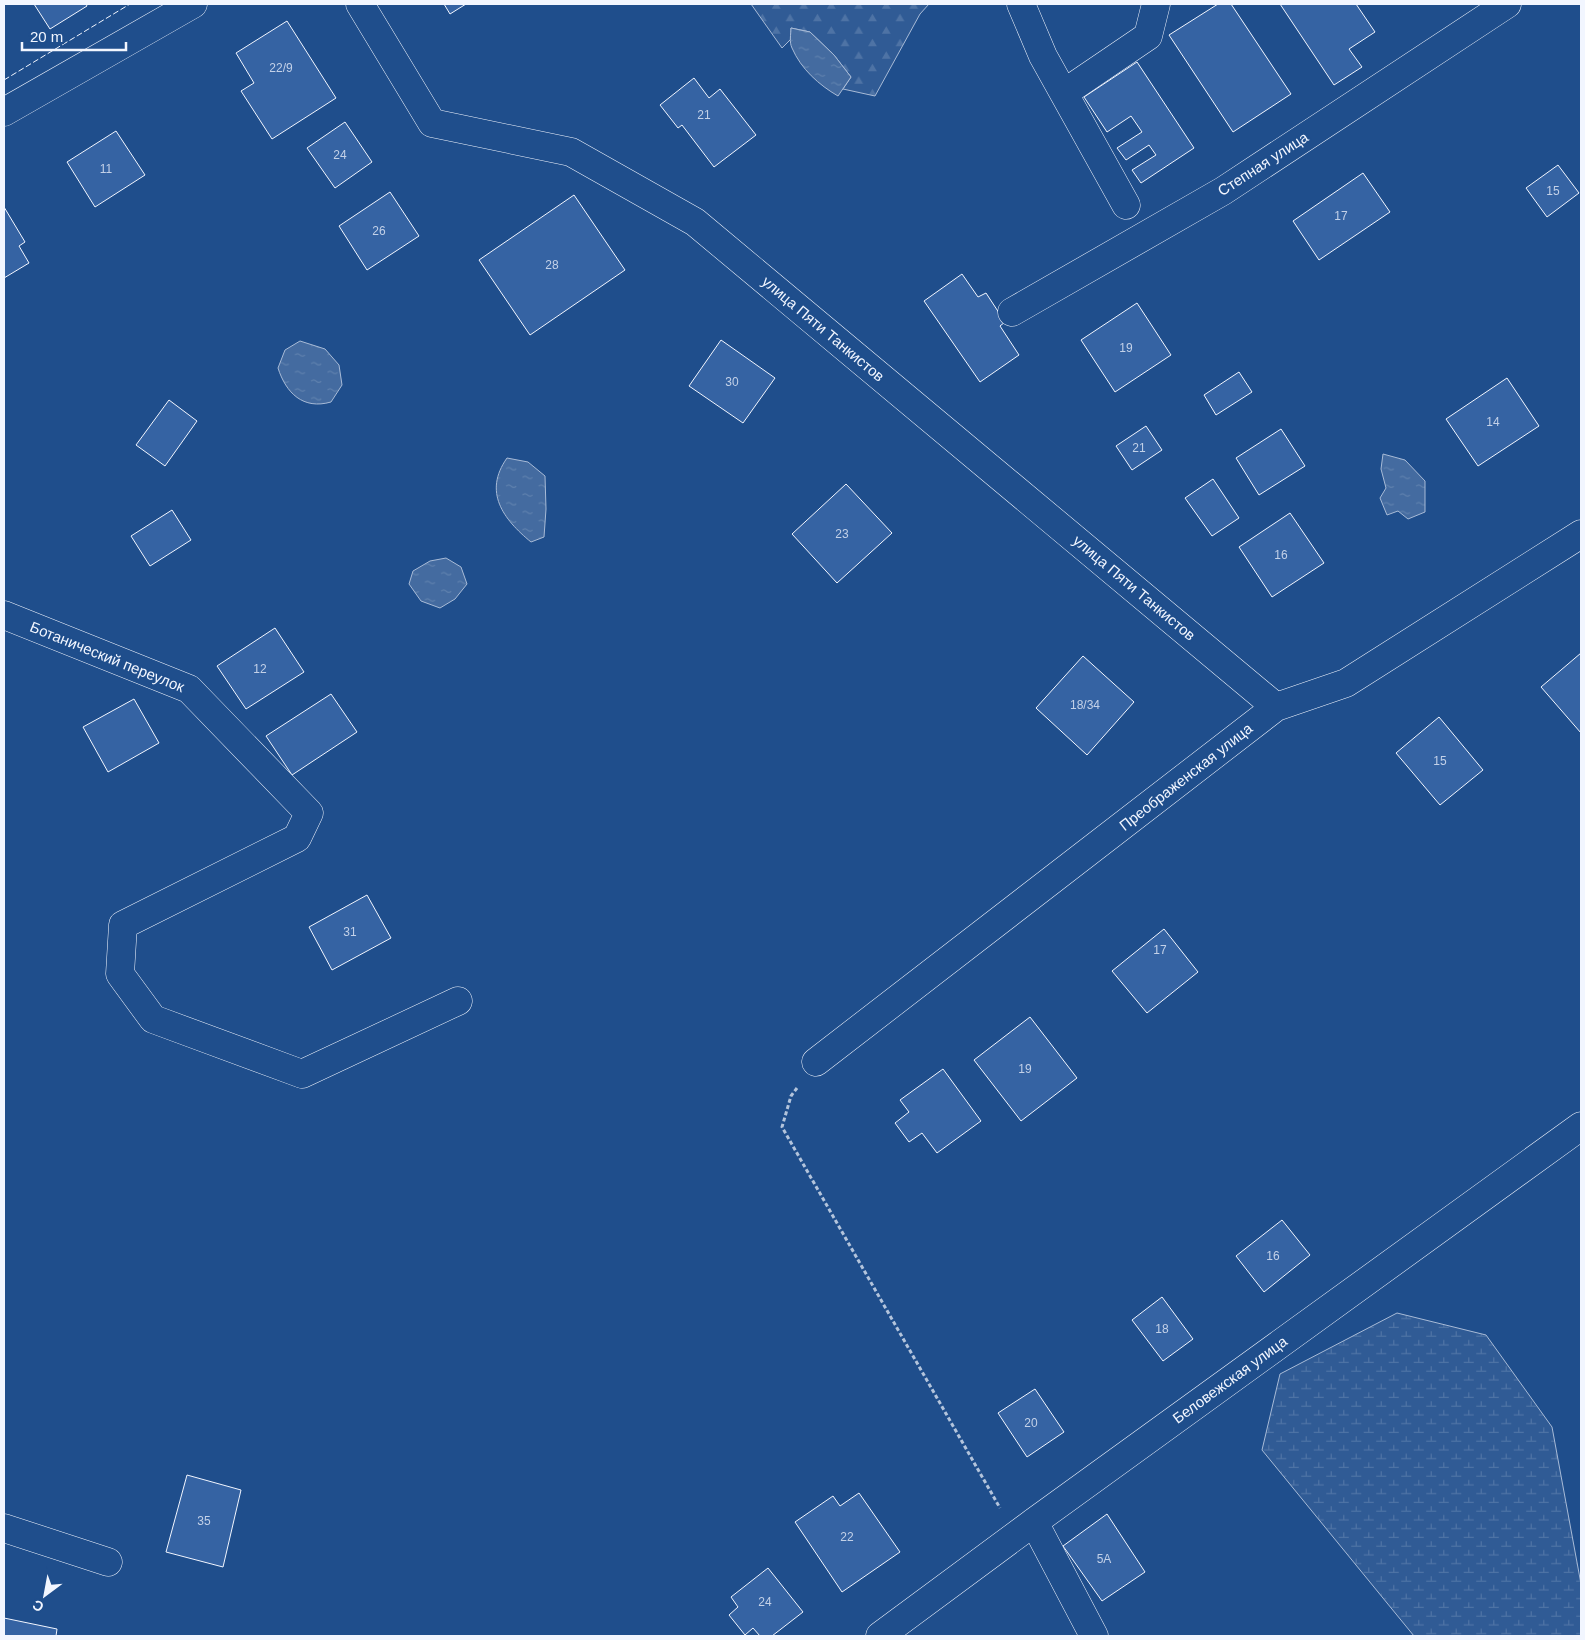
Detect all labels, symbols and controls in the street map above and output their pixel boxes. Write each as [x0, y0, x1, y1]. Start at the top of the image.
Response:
scale bar [22, 20, 126, 52]
text: 20 m [30, 28, 63, 45]
house number: 22/9 [269, 61, 293, 75]
house number: 21 [697, 108, 711, 122]
street label: Степная улица [1214, 128, 1312, 199]
house number: 24 [333, 148, 347, 162]
house number: 11 [100, 162, 113, 176]
house number: 15 [1546, 184, 1560, 198]
house number: 17 [1334, 209, 1348, 223]
house number: 26 [372, 224, 386, 238]
house number: 28 [545, 258, 559, 272]
street label: улица Пяти Танкистов [759, 273, 888, 385]
house number: 19 [1119, 341, 1133, 355]
house number: 30 [725, 375, 739, 389]
house number: 14 [1486, 415, 1500, 429]
house number: 21 [1132, 441, 1146, 455]
house number: 23 [835, 527, 849, 541]
street label: улица Пяти Танкистов [1070, 532, 1199, 644]
house number: 16 [1274, 548, 1288, 562]
street label: Ботанический переулок [28, 618, 187, 695]
house number: 12 [253, 662, 267, 676]
house number: 18/34 [1070, 698, 1100, 712]
street label: Преображенская улица [1116, 719, 1256, 834]
house number: 15 [1433, 754, 1447, 768]
house number: 31 [343, 925, 357, 939]
house number: 17 [1153, 943, 1167, 957]
house number: 19 [1018, 1062, 1032, 1076]
house number: 16 [1266, 1249, 1280, 1263]
house number: 18 [1155, 1322, 1169, 1336]
street label: Беловежская улица [1169, 1332, 1291, 1427]
house number: 20 [1024, 1416, 1038, 1430]
house number: 35 [197, 1514, 211, 1528]
house number: 22 [840, 1530, 854, 1544]
house number: 5А [1097, 1552, 1111, 1566]
north arrow [20, 1570, 70, 1620]
house number: 24 [758, 1595, 772, 1609]
text: С [30, 1597, 47, 1615]

